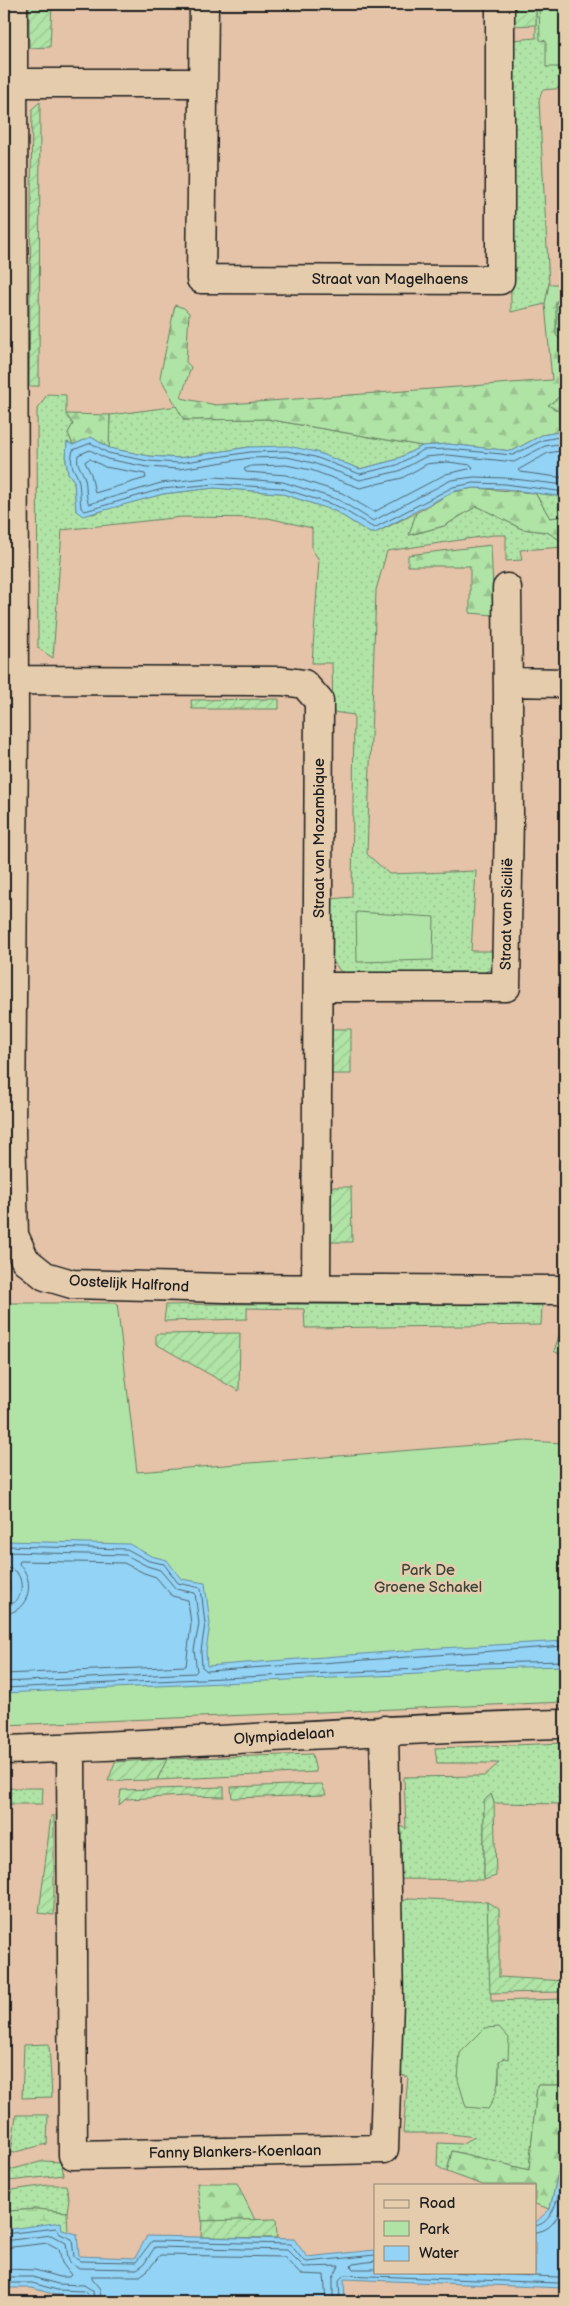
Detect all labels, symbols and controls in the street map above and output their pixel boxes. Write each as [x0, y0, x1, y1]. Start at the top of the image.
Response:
street label: Straat van Magelhaens [312, 270, 469, 289]
street label: Straat van Mozambique [310, 758, 329, 918]
street label: Straat van Sicilië [497, 858, 517, 970]
street label: Oostelijk Halfrond [68, 1271, 190, 1297]
park label: Park De Groene Schakel [374, 1561, 482, 1597]
street label: Olympiadelaan [233, 1723, 335, 1749]
street label: Fanny Blankers-Koenlaan [149, 2141, 321, 2163]
legend [374, 2184, 536, 2274]
text: Road [419, 2194, 455, 2213]
text: Park [419, 2220, 450, 2239]
text: Water [419, 2244, 459, 2263]

